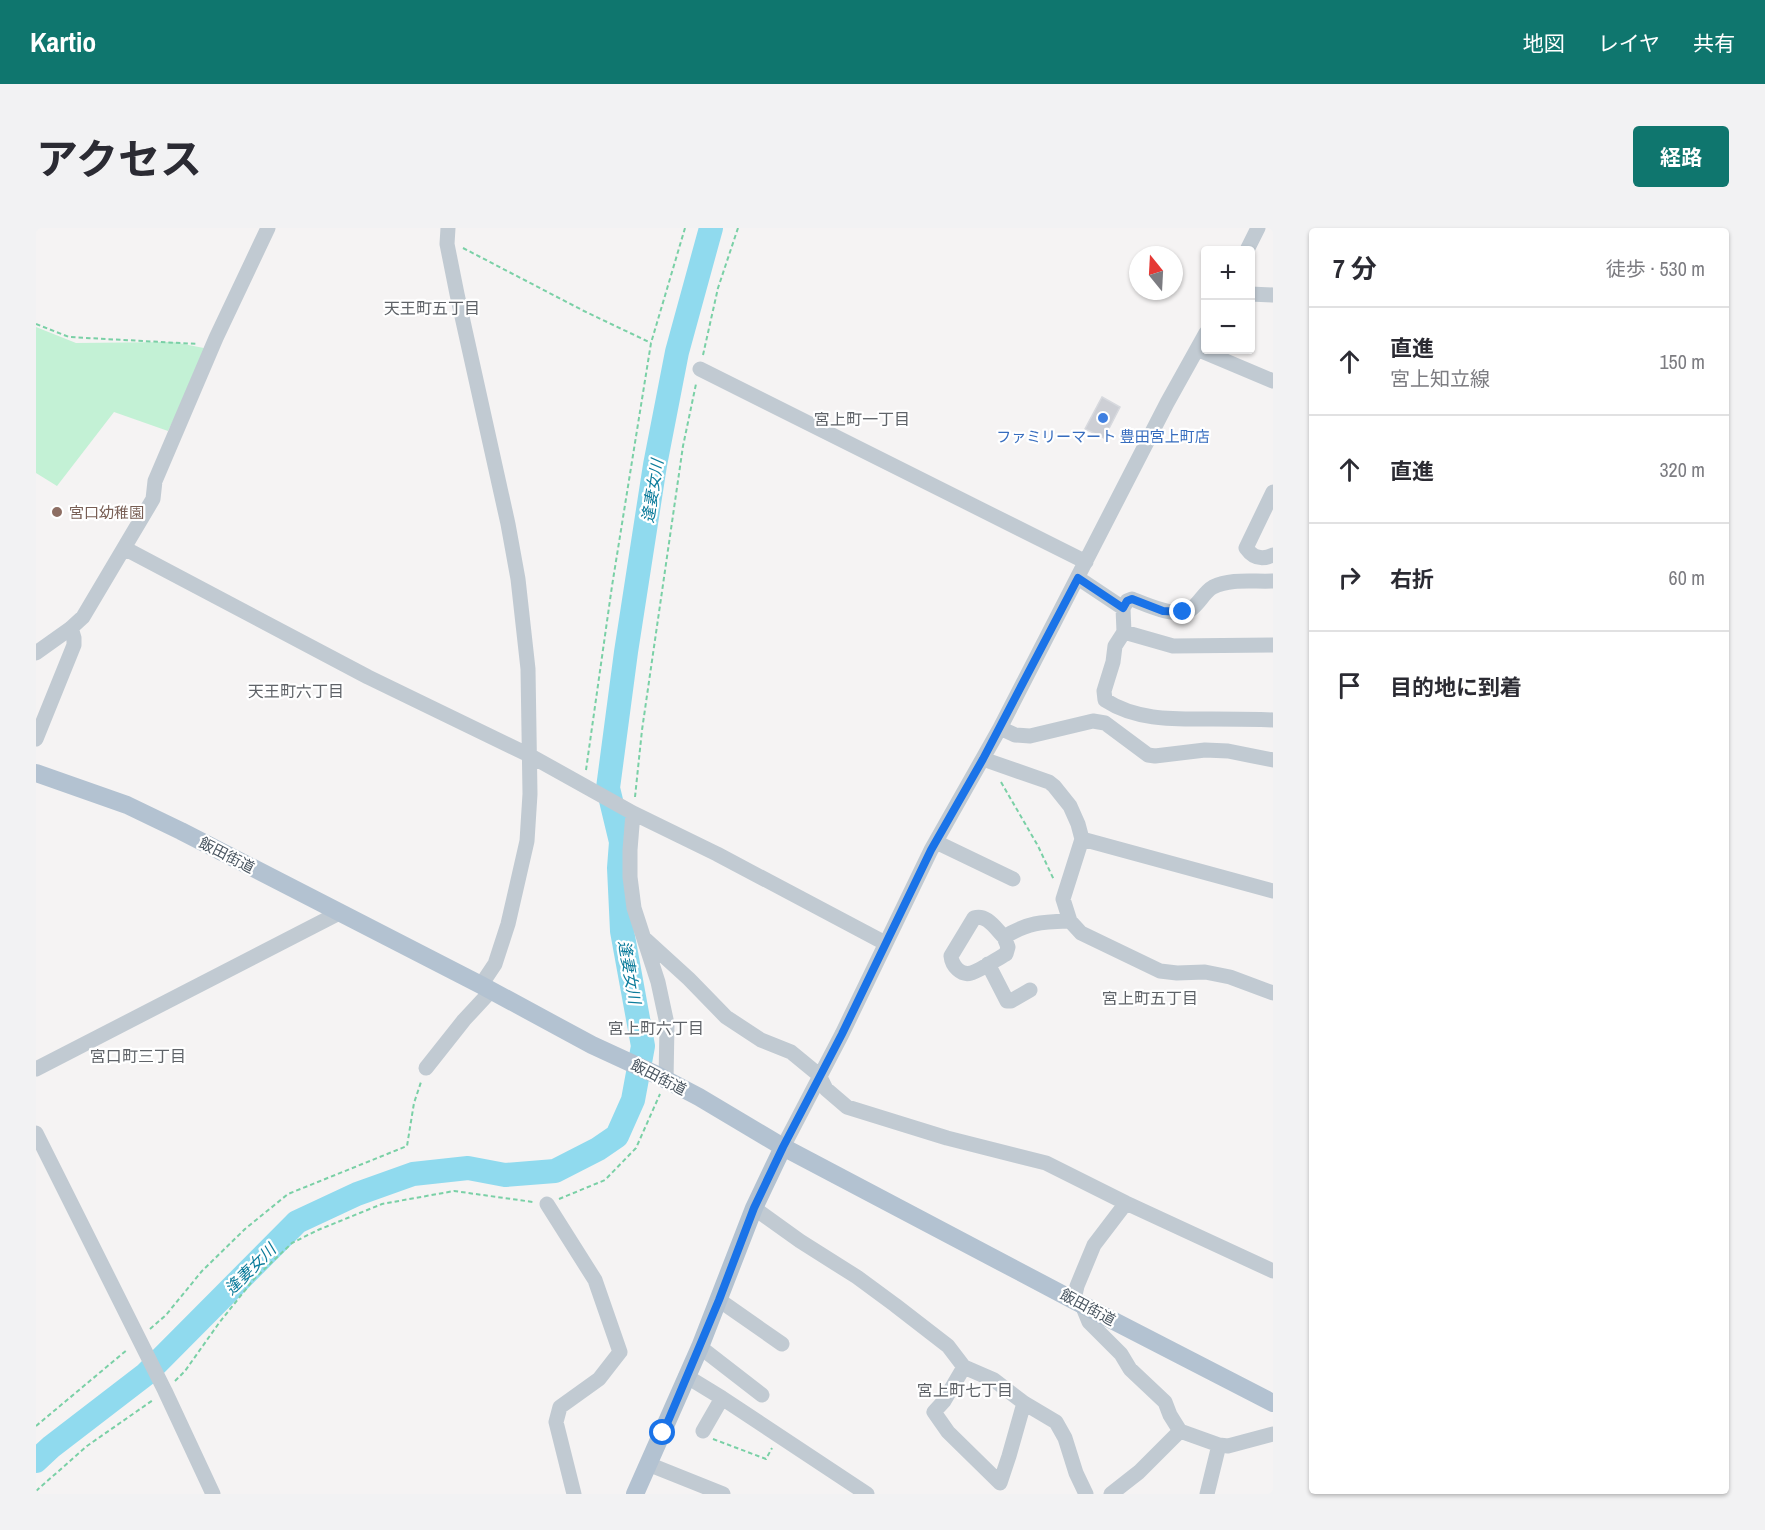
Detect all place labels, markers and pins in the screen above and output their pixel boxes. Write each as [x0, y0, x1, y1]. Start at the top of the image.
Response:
marker: ファミリーマート 豊田宮上町店 [1096, 411, 1110, 425]
place label: ファミリーマート 豊田宮上町店 [996, 426, 1210, 447]
place label: 宮口幼稚園 [69, 502, 144, 523]
marker: 宮口幼稚園 [50, 505, 64, 519]

